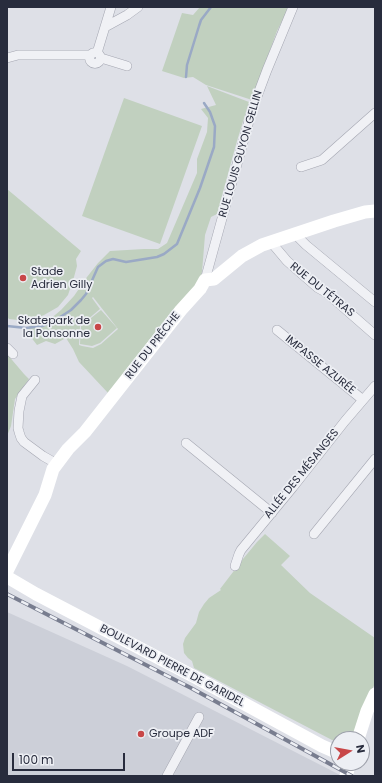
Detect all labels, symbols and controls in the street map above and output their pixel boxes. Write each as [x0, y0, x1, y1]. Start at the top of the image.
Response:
street label: RUE LOUIS GUYON GELLIN [217, 89, 265, 219]
street label: RUE DU TÉTRAS [287, 260, 357, 320]
place label: Stade Adrien Gilly [31, 265, 92, 291]
marker: Stade Adrien Gilly [18, 273, 28, 283]
street label: RUE DU PRÊCHE [123, 310, 183, 382]
place label: Skatepark de la Ponsonne [18, 314, 90, 340]
marker: Skatepark de la Ponsonne [93, 322, 103, 332]
street label: IMPASSE AZURÉE [282, 333, 358, 397]
street label: ALLÉE DES MÉSANGES [262, 427, 342, 521]
street label: BOULEVARD PIERRE DE GARIDEL [97, 622, 247, 710]
place label: Groupe ADF [149, 727, 214, 741]
marker: Groupe ADF [136, 729, 146, 739]
north arrow [330, 731, 370, 771]
text: N [352, 743, 369, 754]
scale bar [14, 745, 127, 771]
text: 100 m [19, 751, 53, 768]

